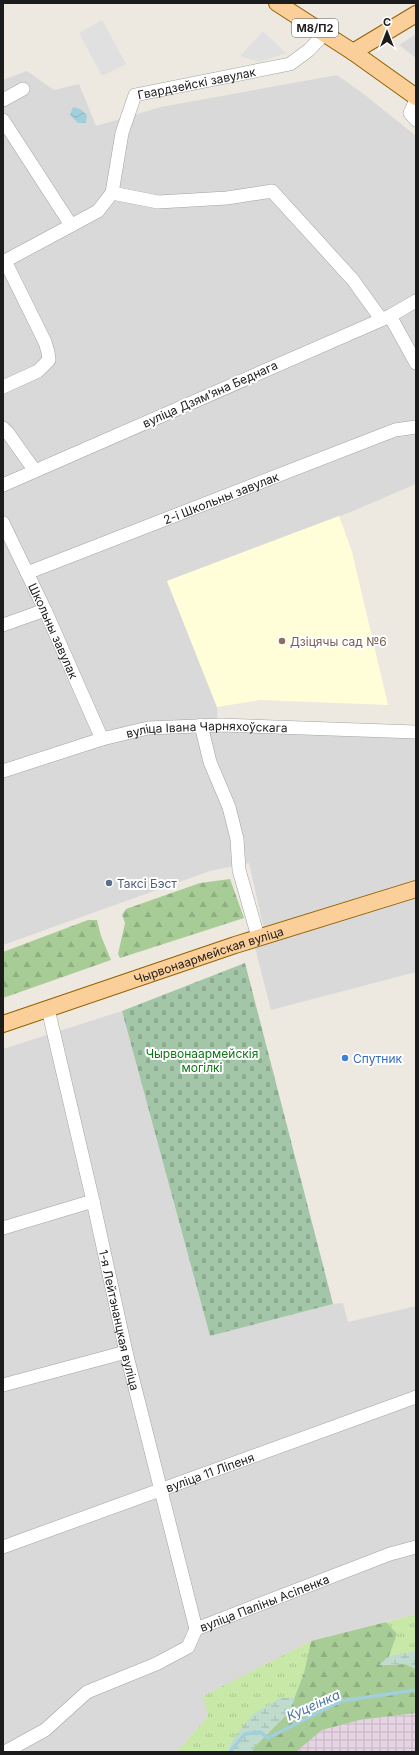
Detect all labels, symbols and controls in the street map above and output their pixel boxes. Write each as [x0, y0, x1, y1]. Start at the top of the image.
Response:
north arrow [367, 12, 407, 52]
text: С [383, 15, 391, 29]
road number: М8/П2 [292, 19, 338, 37]
street label: Гвардзейскі завулак [136, 63, 257, 102]
street label: вуліца Дзямʼяна Беднага [140, 357, 280, 431]
street label: 2-і Школьны завулак [161, 468, 281, 527]
street label: Школьны завулак [25, 580, 82, 681]
place label: Дзіцячы сад №6 [290, 634, 387, 649]
marker: Дзіцячы сад №6 [277, 636, 287, 646]
street label: вуліца Івана Чарняхоўскага [124, 718, 288, 741]
place label: Таксі Бэст [117, 876, 177, 891]
marker: Таксі Бэст [104, 878, 114, 888]
street label: Чырвонаармейская вуліца [132, 923, 285, 986]
park label: Чырвонаармейскія могілкі [146, 1046, 258, 1075]
place label: Спутник [353, 1051, 403, 1066]
marker: Спутник [340, 1053, 350, 1063]
street label: 1-я Лейтэнанцкая вуліца [96, 1248, 143, 1392]
street label: вуліца 11 Ліпеня [164, 1449, 256, 1495]
street label: вуліца Паліны Асіпенка [198, 1571, 331, 1634]
water label: Куцеінка [284, 1686, 342, 1724]

